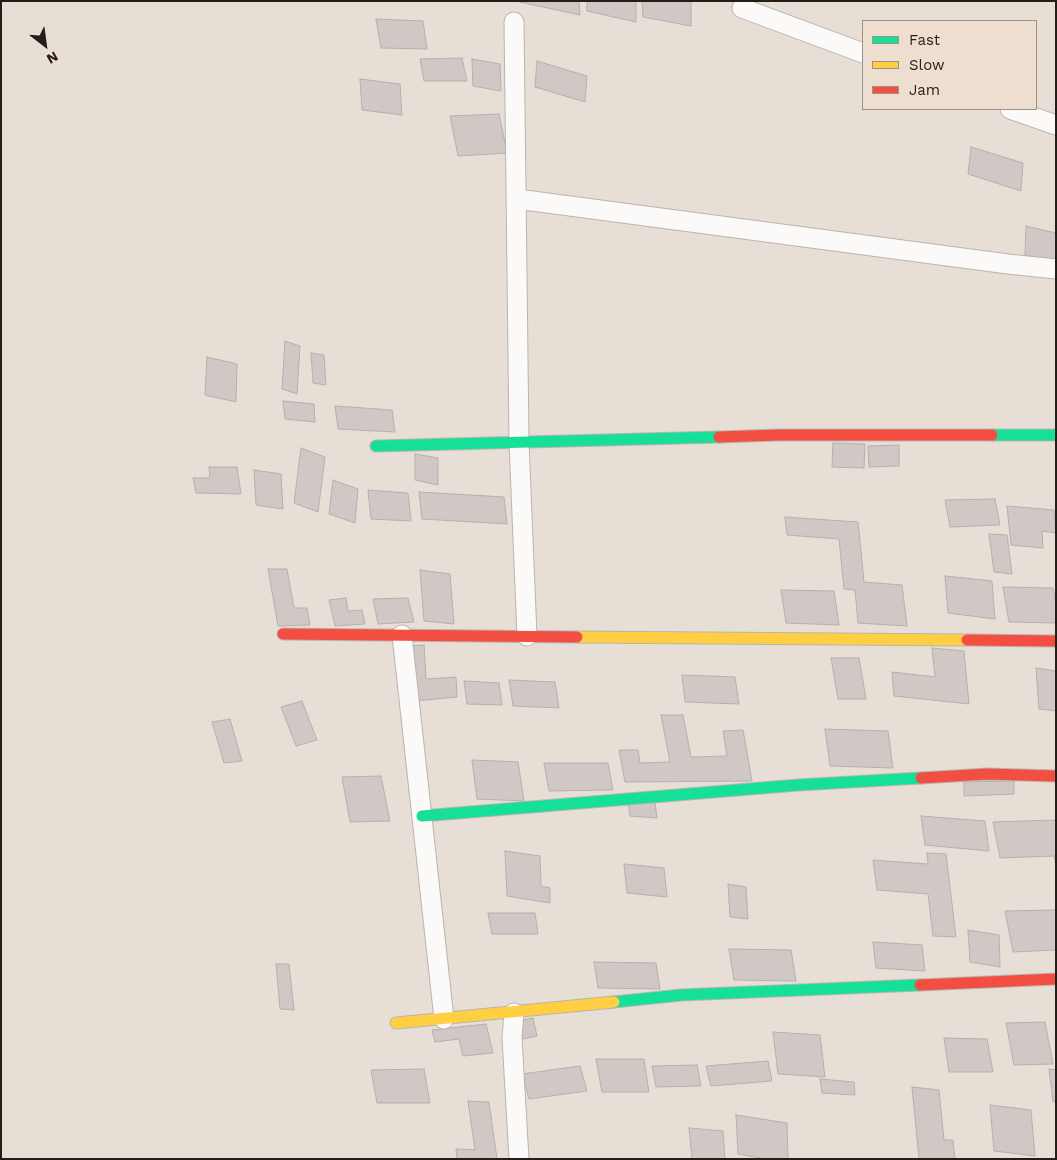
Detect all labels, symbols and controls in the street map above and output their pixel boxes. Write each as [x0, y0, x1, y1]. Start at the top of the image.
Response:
north arrow [20, 20, 70, 70]
legend [862, 20, 1037, 110]
text: Fast [909, 31, 940, 49]
text: N [44, 48, 61, 68]
text: Slow [909, 56, 945, 74]
text: Jam [909, 81, 940, 99]

